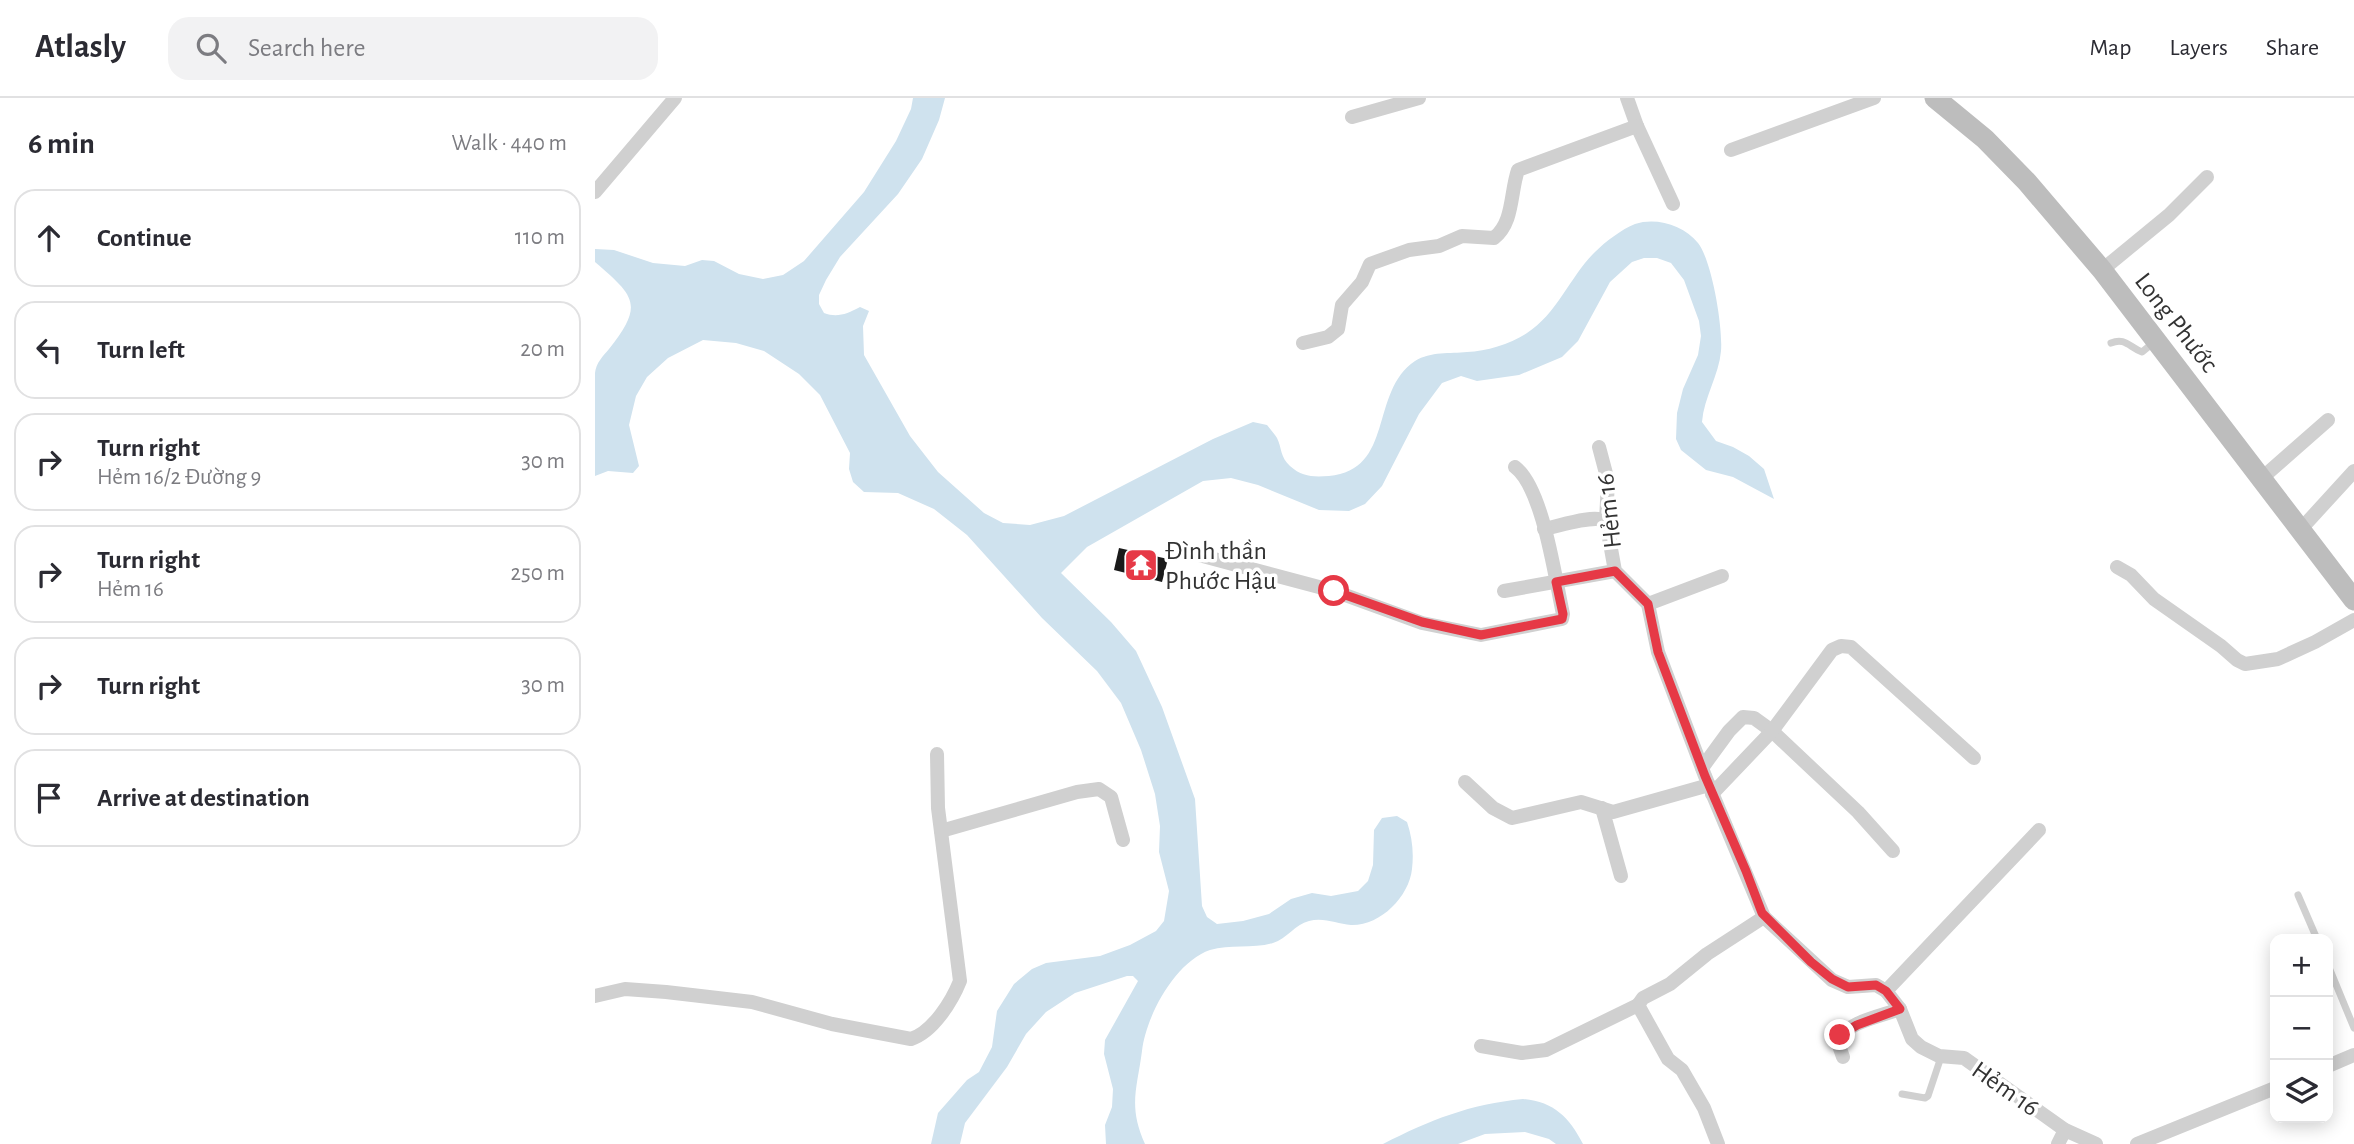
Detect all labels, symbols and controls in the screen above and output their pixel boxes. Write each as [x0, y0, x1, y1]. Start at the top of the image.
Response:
search box [168, 17, 658, 80]
icon: search [192, 29, 230, 67]
text: Atlasly [35, 31, 126, 64]
text: Search here [248, 35, 366, 61]
text: Map [2089, 36, 2131, 60]
text: Layers [2169, 36, 2228, 60]
text: Share [2266, 36, 2319, 60]
text: 6 min [28, 129, 95, 159]
text: Walk · 440 m [452, 132, 567, 155]
icon: ahead [30, 219, 68, 257]
text: Continue [97, 225, 192, 251]
text: 110 m [515, 226, 565, 249]
street label: Long Phước [2130, 268, 2223, 377]
icon: left [30, 331, 68, 369]
text: Turn left [97, 337, 185, 363]
text: 20 m [520, 338, 565, 361]
text: Turn right [97, 435, 200, 461]
icon: right [30, 443, 68, 481]
text: 30 m [521, 450, 565, 473]
text: Hẻm 16/2 Đường 9 [97, 466, 261, 489]
street label: Hẻm 16 [1592, 472, 1626, 550]
place label: Đình thần Phước Hậu [1165, 538, 1276, 594]
temple icon: Đình thần Phước Hậu [1122, 546, 1160, 584]
text: Turn right [97, 547, 200, 573]
icon: right [30, 555, 68, 593]
text: 250 m [511, 562, 565, 585]
route start [1318, 575, 1349, 606]
text: Hẻm 16 [97, 578, 164, 601]
icon: right [30, 667, 68, 705]
text: Turn right [97, 673, 200, 699]
text: 30 m [521, 674, 565, 697]
icon: arrive [30, 779, 68, 817]
text: Arrive at destination [97, 785, 310, 811]
map controls [2270, 934, 2333, 1123]
button: + [2270, 934, 2333, 997]
button: − [2270, 997, 2333, 1060]
route end [1824, 1019, 1855, 1050]
street label: Hẻm 16 [1967, 1057, 2044, 1121]
button: layers [2270, 1060, 2333, 1123]

